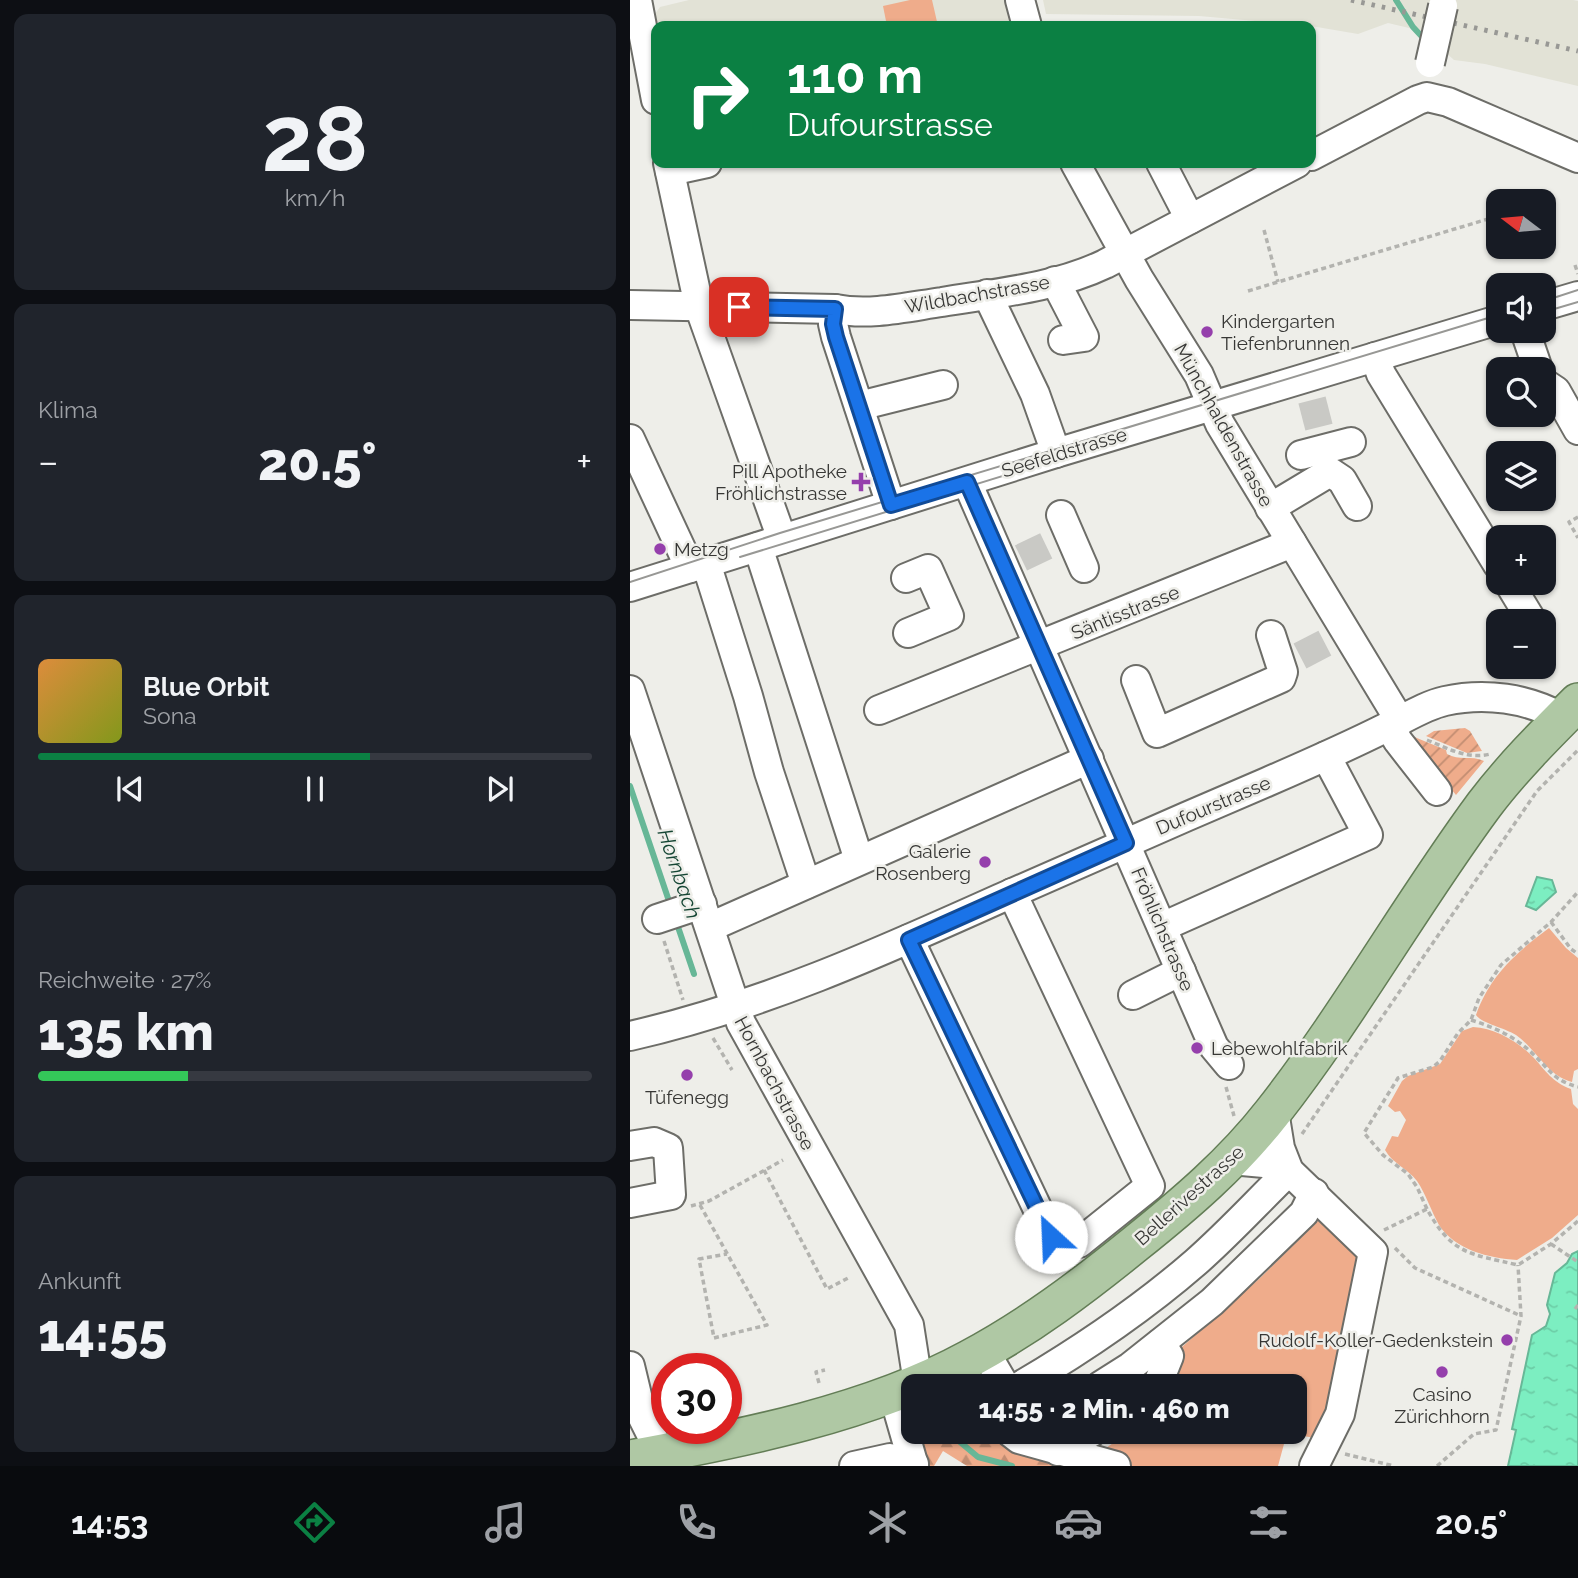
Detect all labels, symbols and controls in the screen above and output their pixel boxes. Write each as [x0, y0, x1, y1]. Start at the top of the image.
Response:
text: 110 m [787, 47, 923, 104]
icon: right [672, 49, 763, 140]
text: 28 [262, 85, 368, 192]
text: Dufourstrasse [787, 106, 993, 143]
text: km/h [285, 184, 345, 211]
north arrow [1486, 189, 1556, 259]
map controls [1486, 189, 1556, 679]
street label: Wildbachstrasse [903, 270, 1051, 318]
button: sound [1486, 273, 1556, 343]
pin [709, 277, 769, 337]
icon: arrive [720, 288, 758, 326]
place label: Kindergarten Tiefenbrunnen [1221, 310, 1350, 354]
marker: Kindergarten Tiefenbrunnen [1199, 324, 1215, 340]
street label: Münchhaldenstrasse [1170, 340, 1278, 510]
button: search [1486, 357, 1556, 427]
text: Klima [38, 396, 98, 423]
street label: Seefeldstrasse [999, 422, 1129, 482]
text: 20.5° [258, 431, 377, 492]
text: − [38, 439, 58, 484]
text: + [576, 439, 592, 484]
button: layers [1486, 441, 1556, 511]
place label: Pill Apotheke Fröhlichstrasse [715, 460, 847, 504]
marker: Pill Apotheke Fröhlichstrasse [853, 474, 869, 490]
button: + [1486, 525, 1556, 595]
place label: Metzg [674, 538, 729, 560]
marker: Metzg [652, 541, 668, 557]
street label: Säntisstrasse [1068, 580, 1182, 644]
button: − [1486, 609, 1556, 679]
text: Blue Orbit [143, 672, 270, 702]
text: Sona [143, 702, 197, 729]
icon: previous [111, 770, 149, 808]
icon: pause [296, 770, 334, 808]
icon: next [481, 770, 519, 808]
street label: Dufourstrasse [1152, 771, 1274, 839]
water label: Hornbach [652, 826, 707, 922]
place label: Galerie Rosenberg [875, 840, 971, 884]
marker: Galerie Rosenberg [977, 854, 993, 870]
street label: Fröhlichstrasse [1127, 864, 1199, 994]
text: Reichweite · 27% [38, 966, 212, 993]
text: 135 km [38, 1001, 214, 1062]
street label: Hornbachstrasse [730, 1012, 820, 1154]
place label: Lebewohlfabrik [1211, 1037, 1347, 1059]
marker: Lebewohlfabrik [1189, 1040, 1205, 1056]
marker: Tüfenegg [679, 1067, 695, 1083]
place label: Tüfenegg [645, 1086, 729, 1108]
street label: Bellerivestrasse [1130, 1140, 1248, 1250]
position arrow [1014, 1200, 1088, 1274]
text: Ankunft [38, 1267, 121, 1294]
text: 14:55 [38, 1302, 167, 1363]
place label: Rudolf-Koller-Gedenkstein [1258, 1329, 1493, 1351]
marker: Rudolf-Koller-Gedenkstein [1499, 1332, 1515, 1348]
speed limit sign: 30 [651, 1353, 742, 1444]
marker: Casino Zürichhorn [1434, 1364, 1450, 1380]
place label: Casino Zürichhorn [1394, 1383, 1490, 1427]
text: 14:55 · 2 Min. · 460 m [978, 1394, 1230, 1424]
icon: directions [290, 1498, 339, 1547]
icon: music [481, 1498, 530, 1547]
icon: phone [672, 1498, 721, 1547]
icon: climate [863, 1498, 912, 1547]
icon: car [1054, 1498, 1103, 1547]
icon: filters [1244, 1498, 1293, 1547]
text: 14:53 [71, 1504, 148, 1541]
text: 20.5° [1435, 1504, 1507, 1541]

